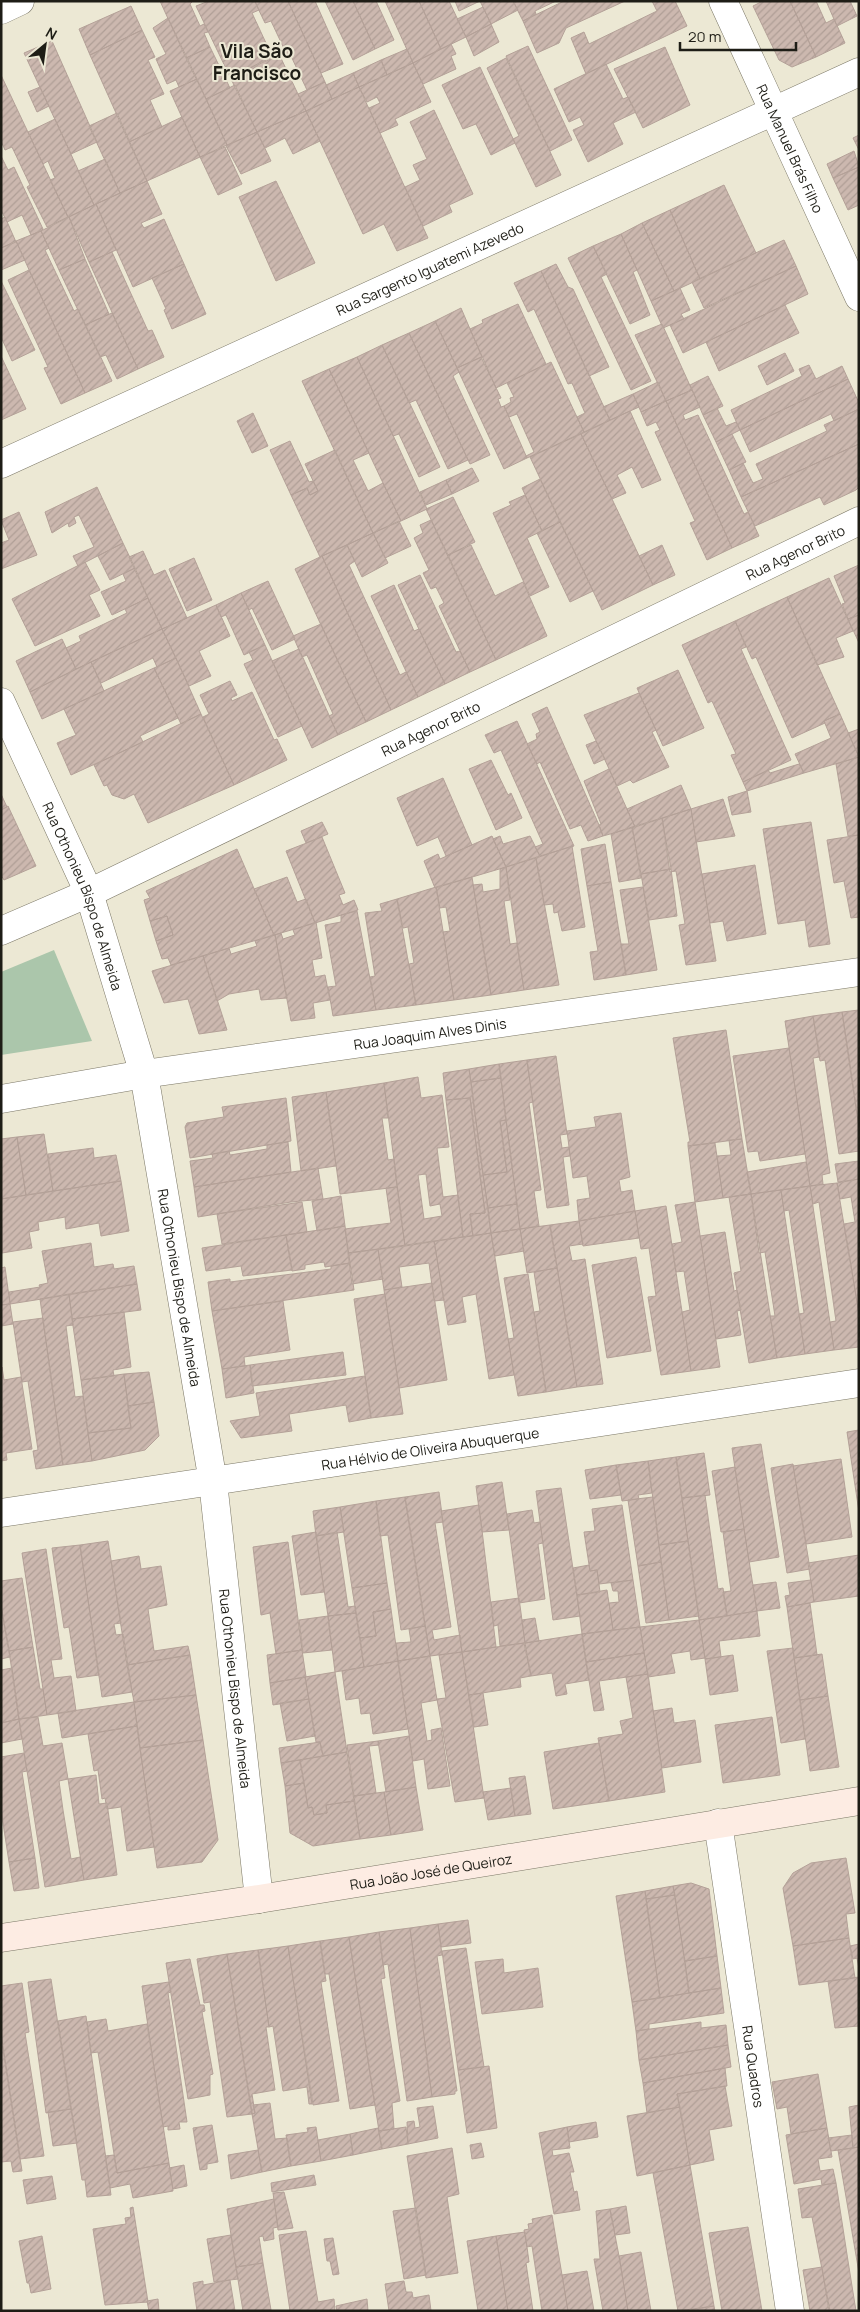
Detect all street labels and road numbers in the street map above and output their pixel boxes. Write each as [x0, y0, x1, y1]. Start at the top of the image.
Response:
street label: Rua Manuel Brás Filho [753, 81, 828, 216]
street label: Rua Sargento Iguatemi Azevedo [333, 217, 526, 319]
street label: Rua Agenor Brito [742, 520, 848, 584]
street label: Rua Agenor Brito [378, 696, 483, 760]
street label: Rua Othonieu Bispo de Almeida [39, 799, 127, 992]
street label: Rua Joaquim Alves Dinis [352, 1013, 507, 1053]
street label: Rua Othonieu Bispo de Almeida [154, 1187, 206, 1388]
street label: Rua Hélvio de Oliveira Abuquerque [320, 1422, 540, 1474]
street label: Rua Othonieu Bispo de Almeida [215, 1588, 256, 1789]
street label: Rua João José de Queiroz [348, 1848, 513, 1894]
street label: Rua Quadros [738, 2024, 769, 2109]

